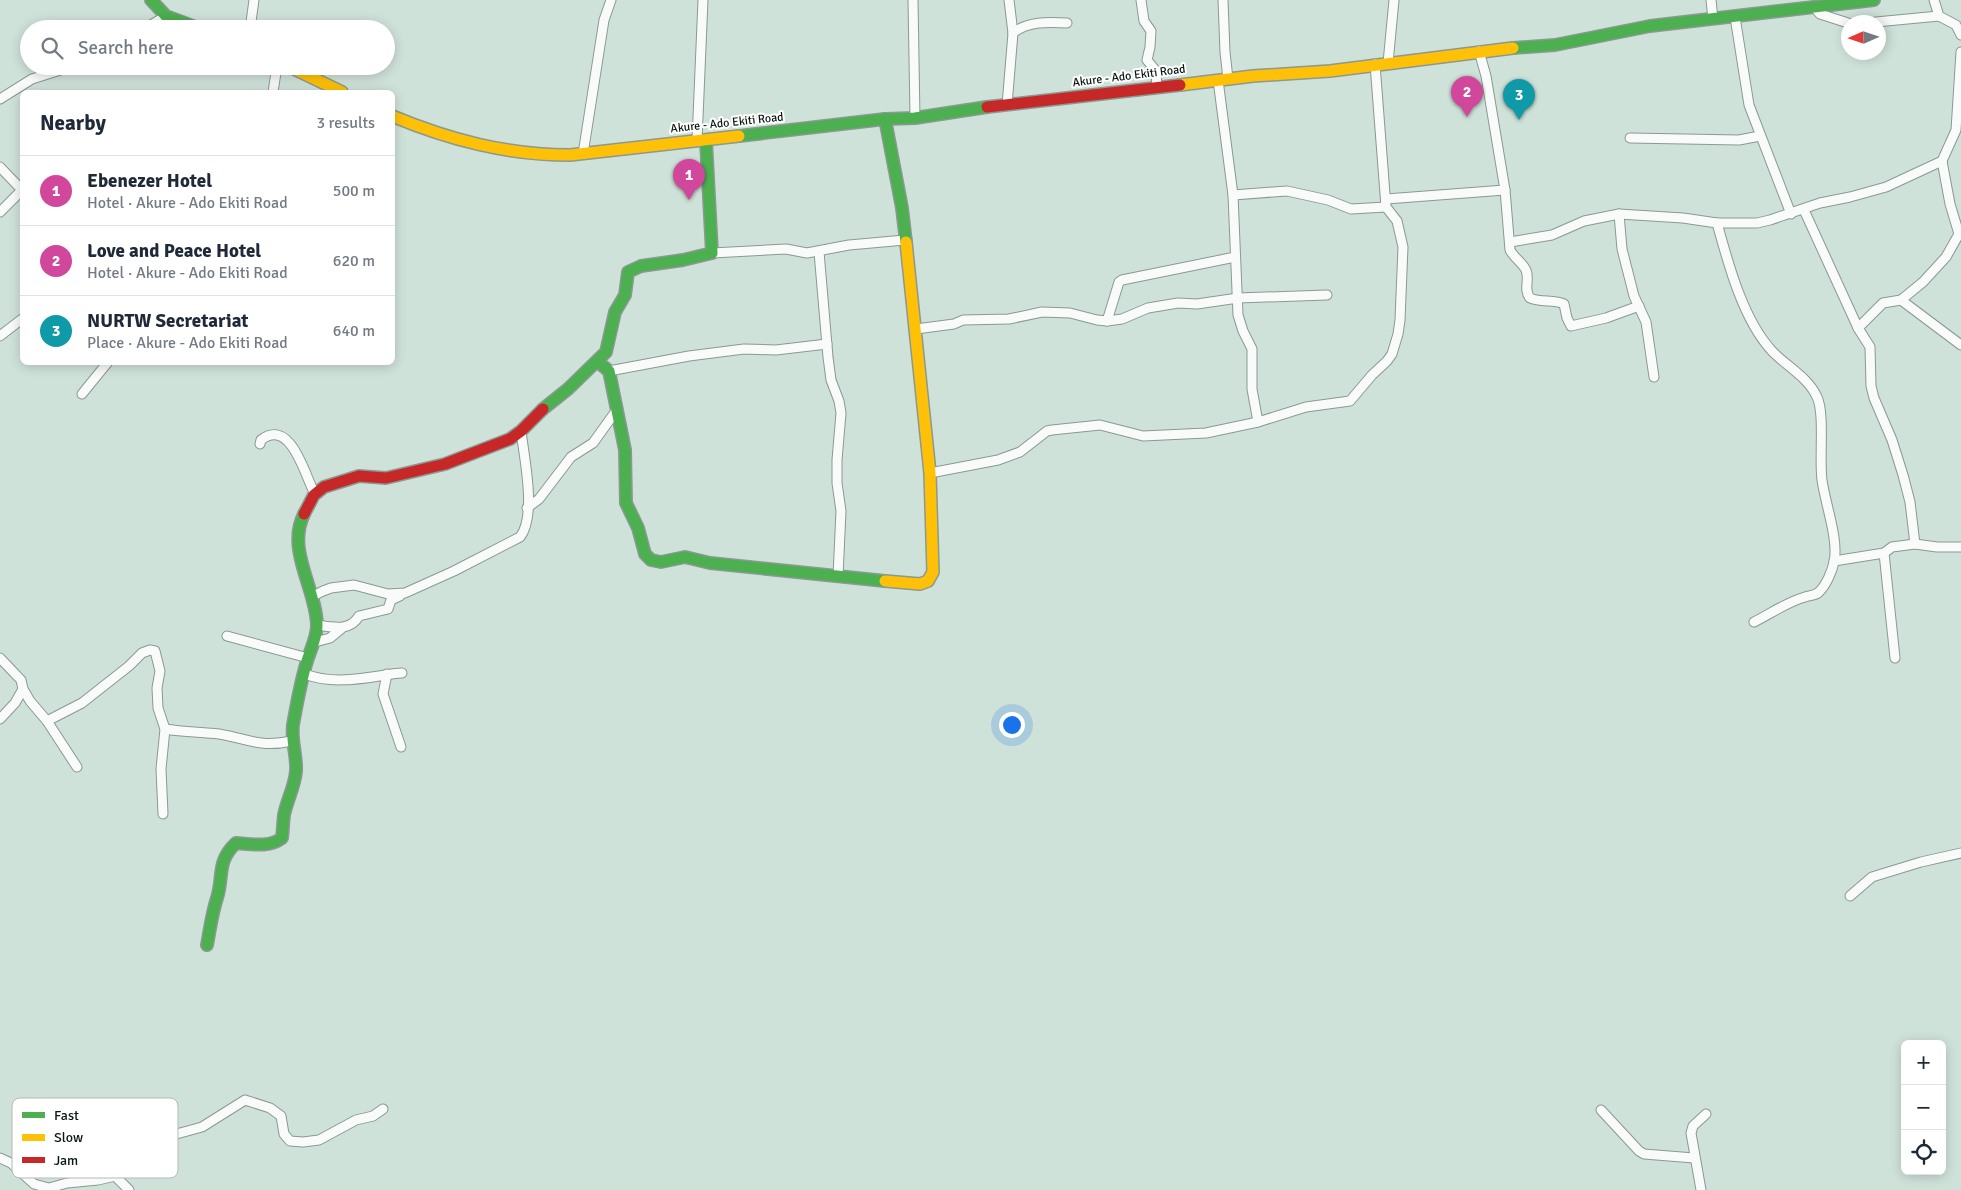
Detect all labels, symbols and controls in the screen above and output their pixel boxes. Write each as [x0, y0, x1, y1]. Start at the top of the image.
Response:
north arrow [1841, 15, 1886, 60]
search box [20, 20, 395, 75]
icon: search [38, 34, 66, 62]
text: Search here [78, 36, 174, 60]
street label: Akure - Ado Ekiti Road [1072, 62, 1186, 90]
pin: 2 [1451, 76, 1483, 117]
pin: 3 [1503, 79, 1535, 120]
text: Nearby [40, 110, 106, 136]
street label: Akure - Ado Ekiti Road [670, 110, 784, 136]
text: 3 results [316, 113, 375, 133]
pin: 1 [673, 159, 705, 200]
text: Ebenezer Hotel [87, 169, 212, 193]
text: 1 [52, 181, 60, 201]
text: 500 m [333, 181, 375, 201]
text: Hotel · Akure - Ado Ekiti Road [87, 193, 288, 213]
text: Love and Peace Hotel [87, 239, 261, 263]
text: 2 [52, 251, 60, 271]
text: 620 m [333, 251, 375, 271]
text: Hotel · Akure - Ado Ekiti Road [87, 263, 288, 283]
text: NURTW Secretariat [87, 309, 248, 333]
text: 3 [52, 321, 60, 341]
text: 640 m [333, 321, 375, 341]
text: Place · Akure - Ado Ekiti Road [87, 333, 288, 353]
your location [999, 712, 1025, 738]
map controls [1901, 1040, 1946, 1175]
button: + [1901, 1040, 1946, 1085]
button: − [1901, 1085, 1946, 1130]
legend [12, 1098, 178, 1178]
text: Fast [54, 1107, 79, 1124]
text: Slow [54, 1129, 83, 1146]
button: locate [1901, 1130, 1946, 1175]
text: Jam [54, 1152, 78, 1169]

